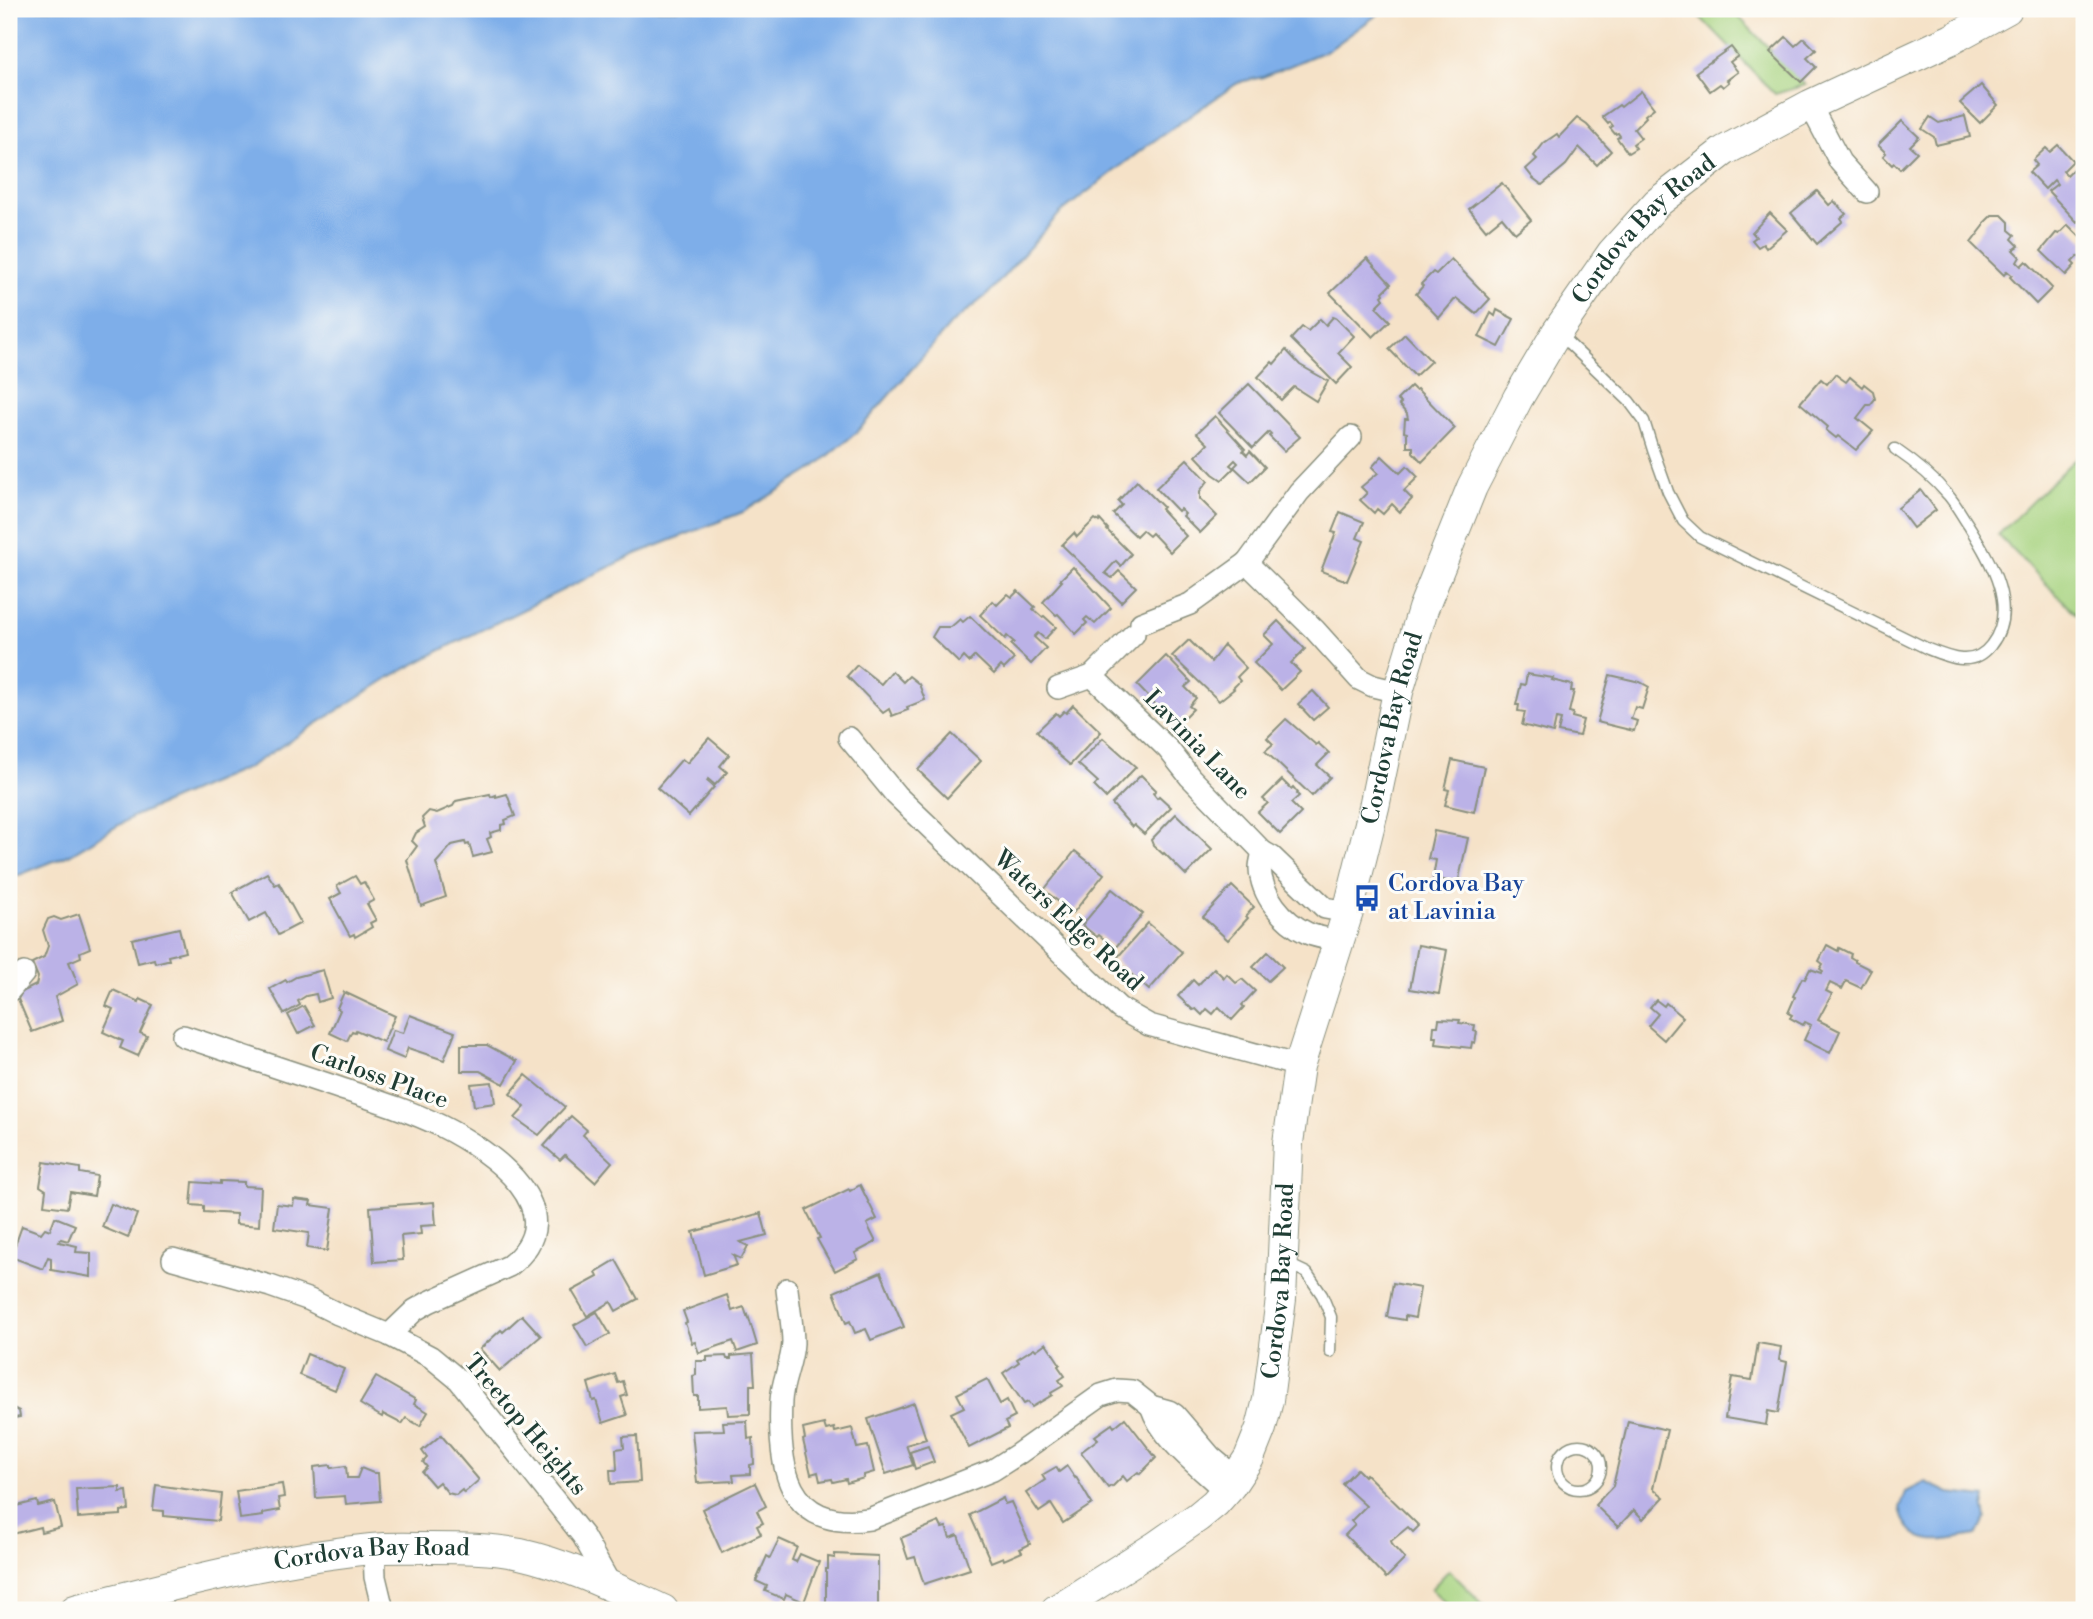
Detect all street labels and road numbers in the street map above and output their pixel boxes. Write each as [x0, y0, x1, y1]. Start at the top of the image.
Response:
street label: Cordova Bay Road [1566, 148, 1722, 310]
street label: Cordova Bay Road [1355, 628, 1430, 828]
street label: Lavinia Lane [1137, 684, 1257, 806]
street label: Waters Edge Road [986, 843, 1149, 998]
street label: Carloss Place [306, 1038, 452, 1116]
street label: Cordova Bay Road [1256, 1182, 1301, 1381]
street label: Treetop Heights [457, 1348, 593, 1502]
street label: Cordova Bay Road [271, 1533, 471, 1578]

